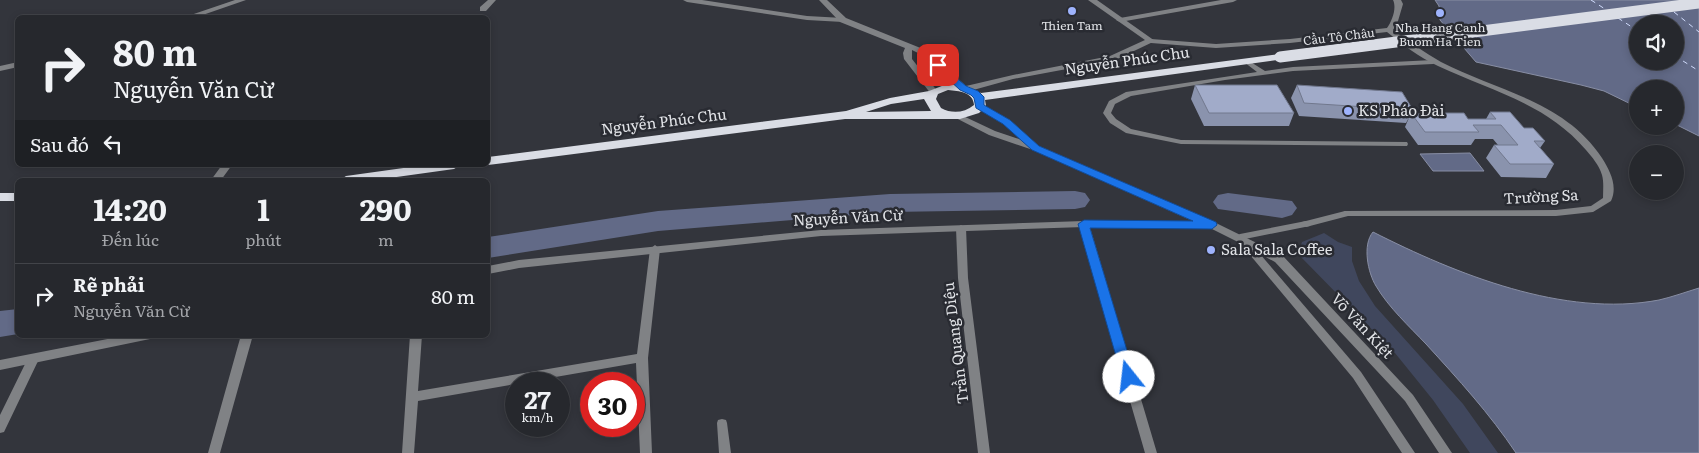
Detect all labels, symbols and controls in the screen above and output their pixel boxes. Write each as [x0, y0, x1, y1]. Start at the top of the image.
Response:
marker: Thien Tam [1066, 5, 1078, 17]
marker: Nha Hang Canh Buom Ha Tien [1434, 7, 1446, 19]
map controls [1629, 15, 1684, 200]
button: sound [1629, 15, 1684, 70]
place label: Thien Tam [1041, 16, 1103, 34]
place label: Nha Hang Canh Buom Ha Tien [1395, 18, 1485, 50]
street label: Cầu Tô Châu [1302, 23, 1376, 49]
text: 80 m [113, 25, 197, 77]
icon: right [30, 35, 95, 100]
street label: Nguyễn Phúc Chu [1063, 39, 1191, 80]
pin [917, 44, 959, 86]
icon: arrive [924, 51, 952, 79]
text: Nguyễn Văn Cừ [113, 72, 274, 105]
button: + [1629, 80, 1684, 135]
place label: KS Pháo Đài [1358, 98, 1445, 121]
street label: Nguyễn Phúc Chu [600, 101, 728, 140]
marker: KS Pháo Đài [1342, 105, 1354, 117]
text: Sau đó [30, 130, 89, 158]
icon: left [99, 130, 127, 158]
button: − [1629, 145, 1684, 200]
street label: Trường Sa [1503, 182, 1580, 209]
text: 14:20 [93, 186, 167, 230]
text: 1 [257, 186, 270, 230]
text: 290 [360, 186, 412, 230]
street label: Nguyễn Văn Cừ [792, 202, 904, 231]
text: Đến lúc [101, 227, 159, 251]
text: phút [245, 227, 281, 251]
text: m [378, 227, 393, 251]
place label: Sala Sala Coffee [1221, 237, 1333, 260]
marker: Sala Sala Coffee [1205, 244, 1217, 256]
text: Rẽ phải [73, 270, 145, 298]
street label: Trần Quang Diệu [936, 281, 973, 405]
icon: right [30, 282, 58, 310]
text: 80 m [431, 282, 475, 310]
street label: Võ Văn Kiệt [1327, 287, 1400, 363]
text: Nguyễn Văn Cừ [73, 298, 190, 322]
position arrow [1102, 350, 1154, 402]
speed limit sign: 30 [580, 372, 645, 437]
text: 27 [524, 380, 551, 417]
text: km/h [522, 408, 553, 426]

